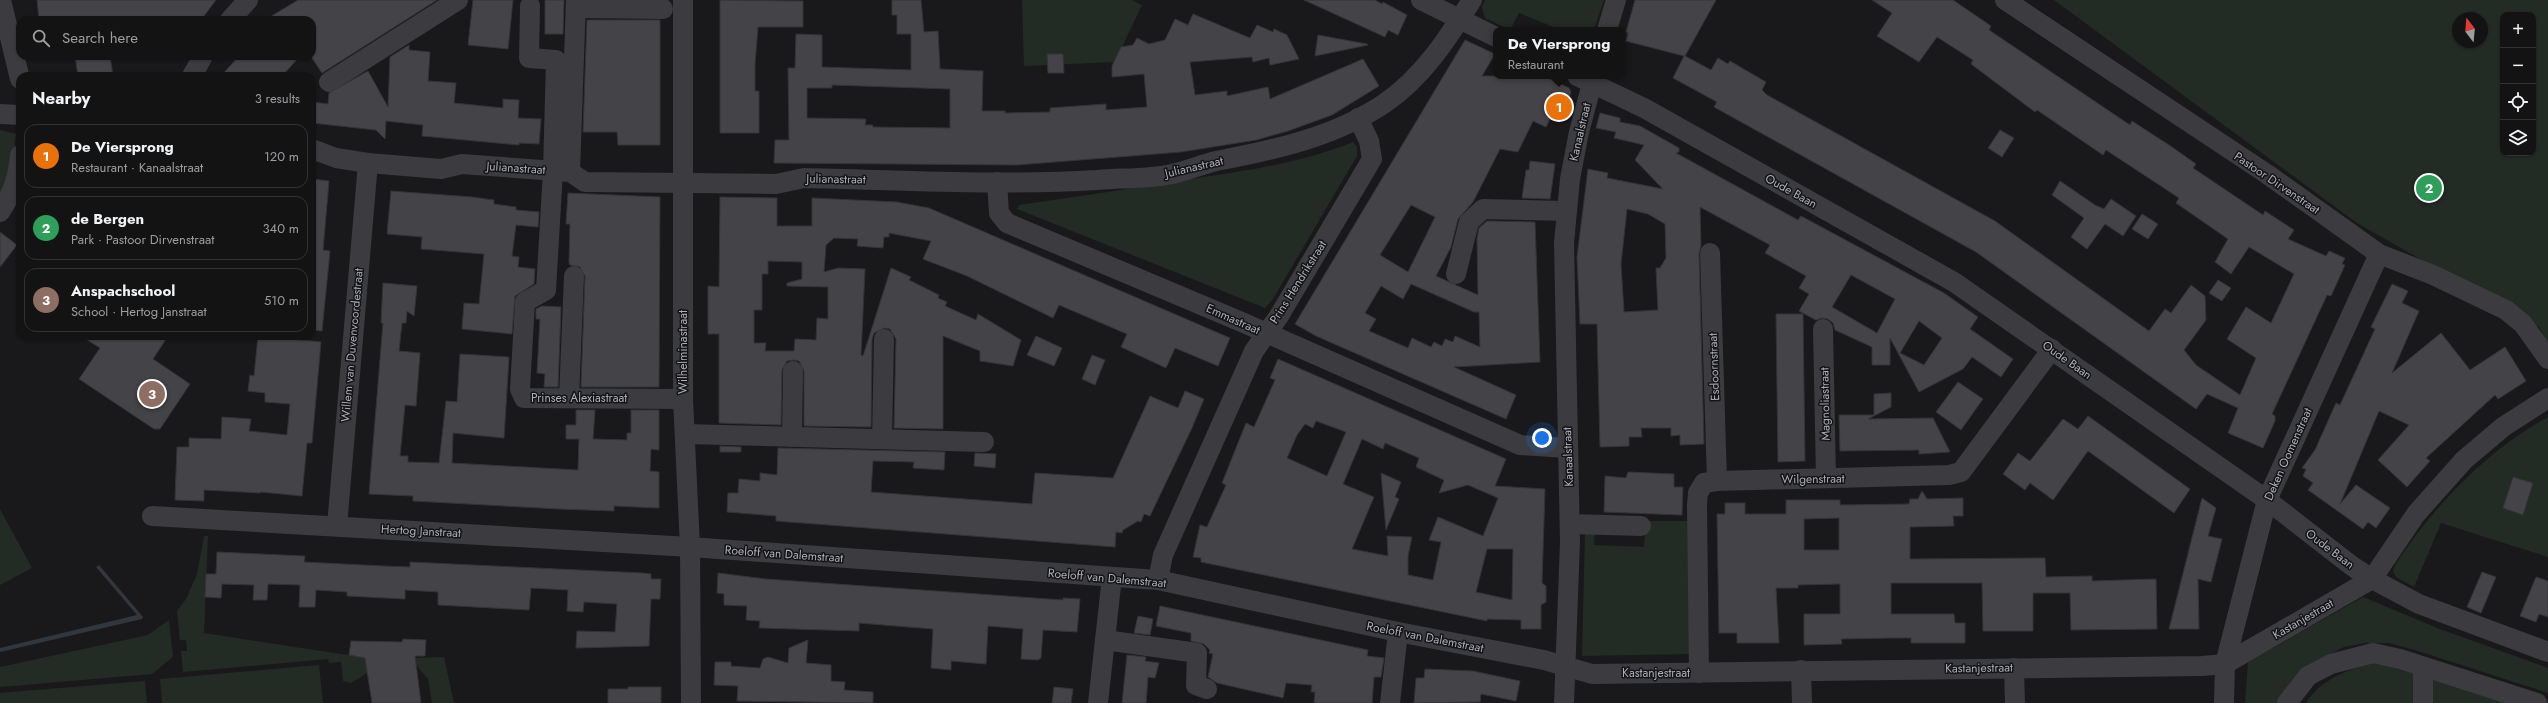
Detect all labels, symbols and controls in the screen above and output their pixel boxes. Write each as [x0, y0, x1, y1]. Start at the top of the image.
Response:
north arrow [2452, 12, 2488, 48]
map controls [2500, 12, 2536, 156]
button: + [2500, 12, 2536, 48]
search box [16, 16, 316, 60]
icon: search [30, 27, 52, 49]
text: Search here [62, 27, 138, 49]
popup [1493, 27, 1625, 79]
text: De Viersprong [1508, 33, 1610, 55]
button: − [2500, 48, 2536, 84]
text: Restaurant [1508, 55, 1564, 74]
button: locate [2500, 84, 2536, 120]
text: Nearby [32, 86, 90, 110]
text: 3 results [255, 89, 300, 108]
pin: 1 [1546, 92, 1572, 122]
street label: Kanaalstraat [1565, 101, 1595, 163]
button: layers [2500, 120, 2536, 156]
text: De Viersprong [71, 136, 174, 158]
text: 1 [43, 147, 49, 166]
text: 120 m [264, 147, 299, 166]
street label: Pastoor Dirvenstraat [2230, 148, 2324, 219]
street label: Julianastraat [1161, 152, 1225, 183]
street label: Julianastraat [484, 157, 546, 179]
text: Restaurant · Kanaalstraat [71, 158, 203, 177]
street label: Julianastraat [804, 169, 866, 189]
street label: Oude Baan [1762, 169, 1820, 213]
pin: 2 [2416, 173, 2442, 203]
text: de Bergen [71, 208, 144, 230]
text: 2 [42, 219, 50, 238]
text: 340 m [262, 219, 299, 238]
text: Park · Pastoor Dirvenstraat [71, 230, 214, 249]
street label: Prins Hendrikstraat [1265, 237, 1331, 327]
street label: Willem van Duvenvoordestraat [336, 267, 368, 423]
text: Anspachschool [71, 280, 175, 302]
text: 3 [42, 291, 50, 310]
text: 510 m [264, 291, 299, 310]
street label: Emmastraat [1203, 299, 1263, 339]
text: School · Hertog Janstraat [71, 302, 207, 321]
street label: Wilhelminastraat [674, 310, 692, 394]
street label: Esdoornstraat [1704, 333, 1724, 401]
street label: Oude Baan [2039, 336, 2095, 384]
street label: Magnoliastraat [1815, 367, 1835, 441]
pin: 3 [139, 379, 165, 409]
street label: Prinses Alexiastraat [531, 389, 627, 407]
street label: Deken Oomenstraat [2260, 405, 2317, 503]
street label: Kanaalstraat [1558, 427, 1578, 487]
your location [1532, 428, 1552, 448]
street label: Wilgenstraat [1781, 469, 1845, 489]
street label: Hertog Janstraat [381, 520, 462, 542]
street label: Oude Baan [2302, 525, 2358, 573]
street label: Roeloff van Dalemstraat [724, 541, 844, 567]
street label: Roeloff van Dalemstraat [1047, 564, 1167, 592]
street label: Kastanjestraat [2269, 594, 2337, 644]
street label: Roeloff van Dalemstraat [1365, 617, 1485, 657]
street label: Kastanjestraat [1945, 658, 2013, 678]
street label: Kastanjestraat [1622, 664, 1690, 682]

